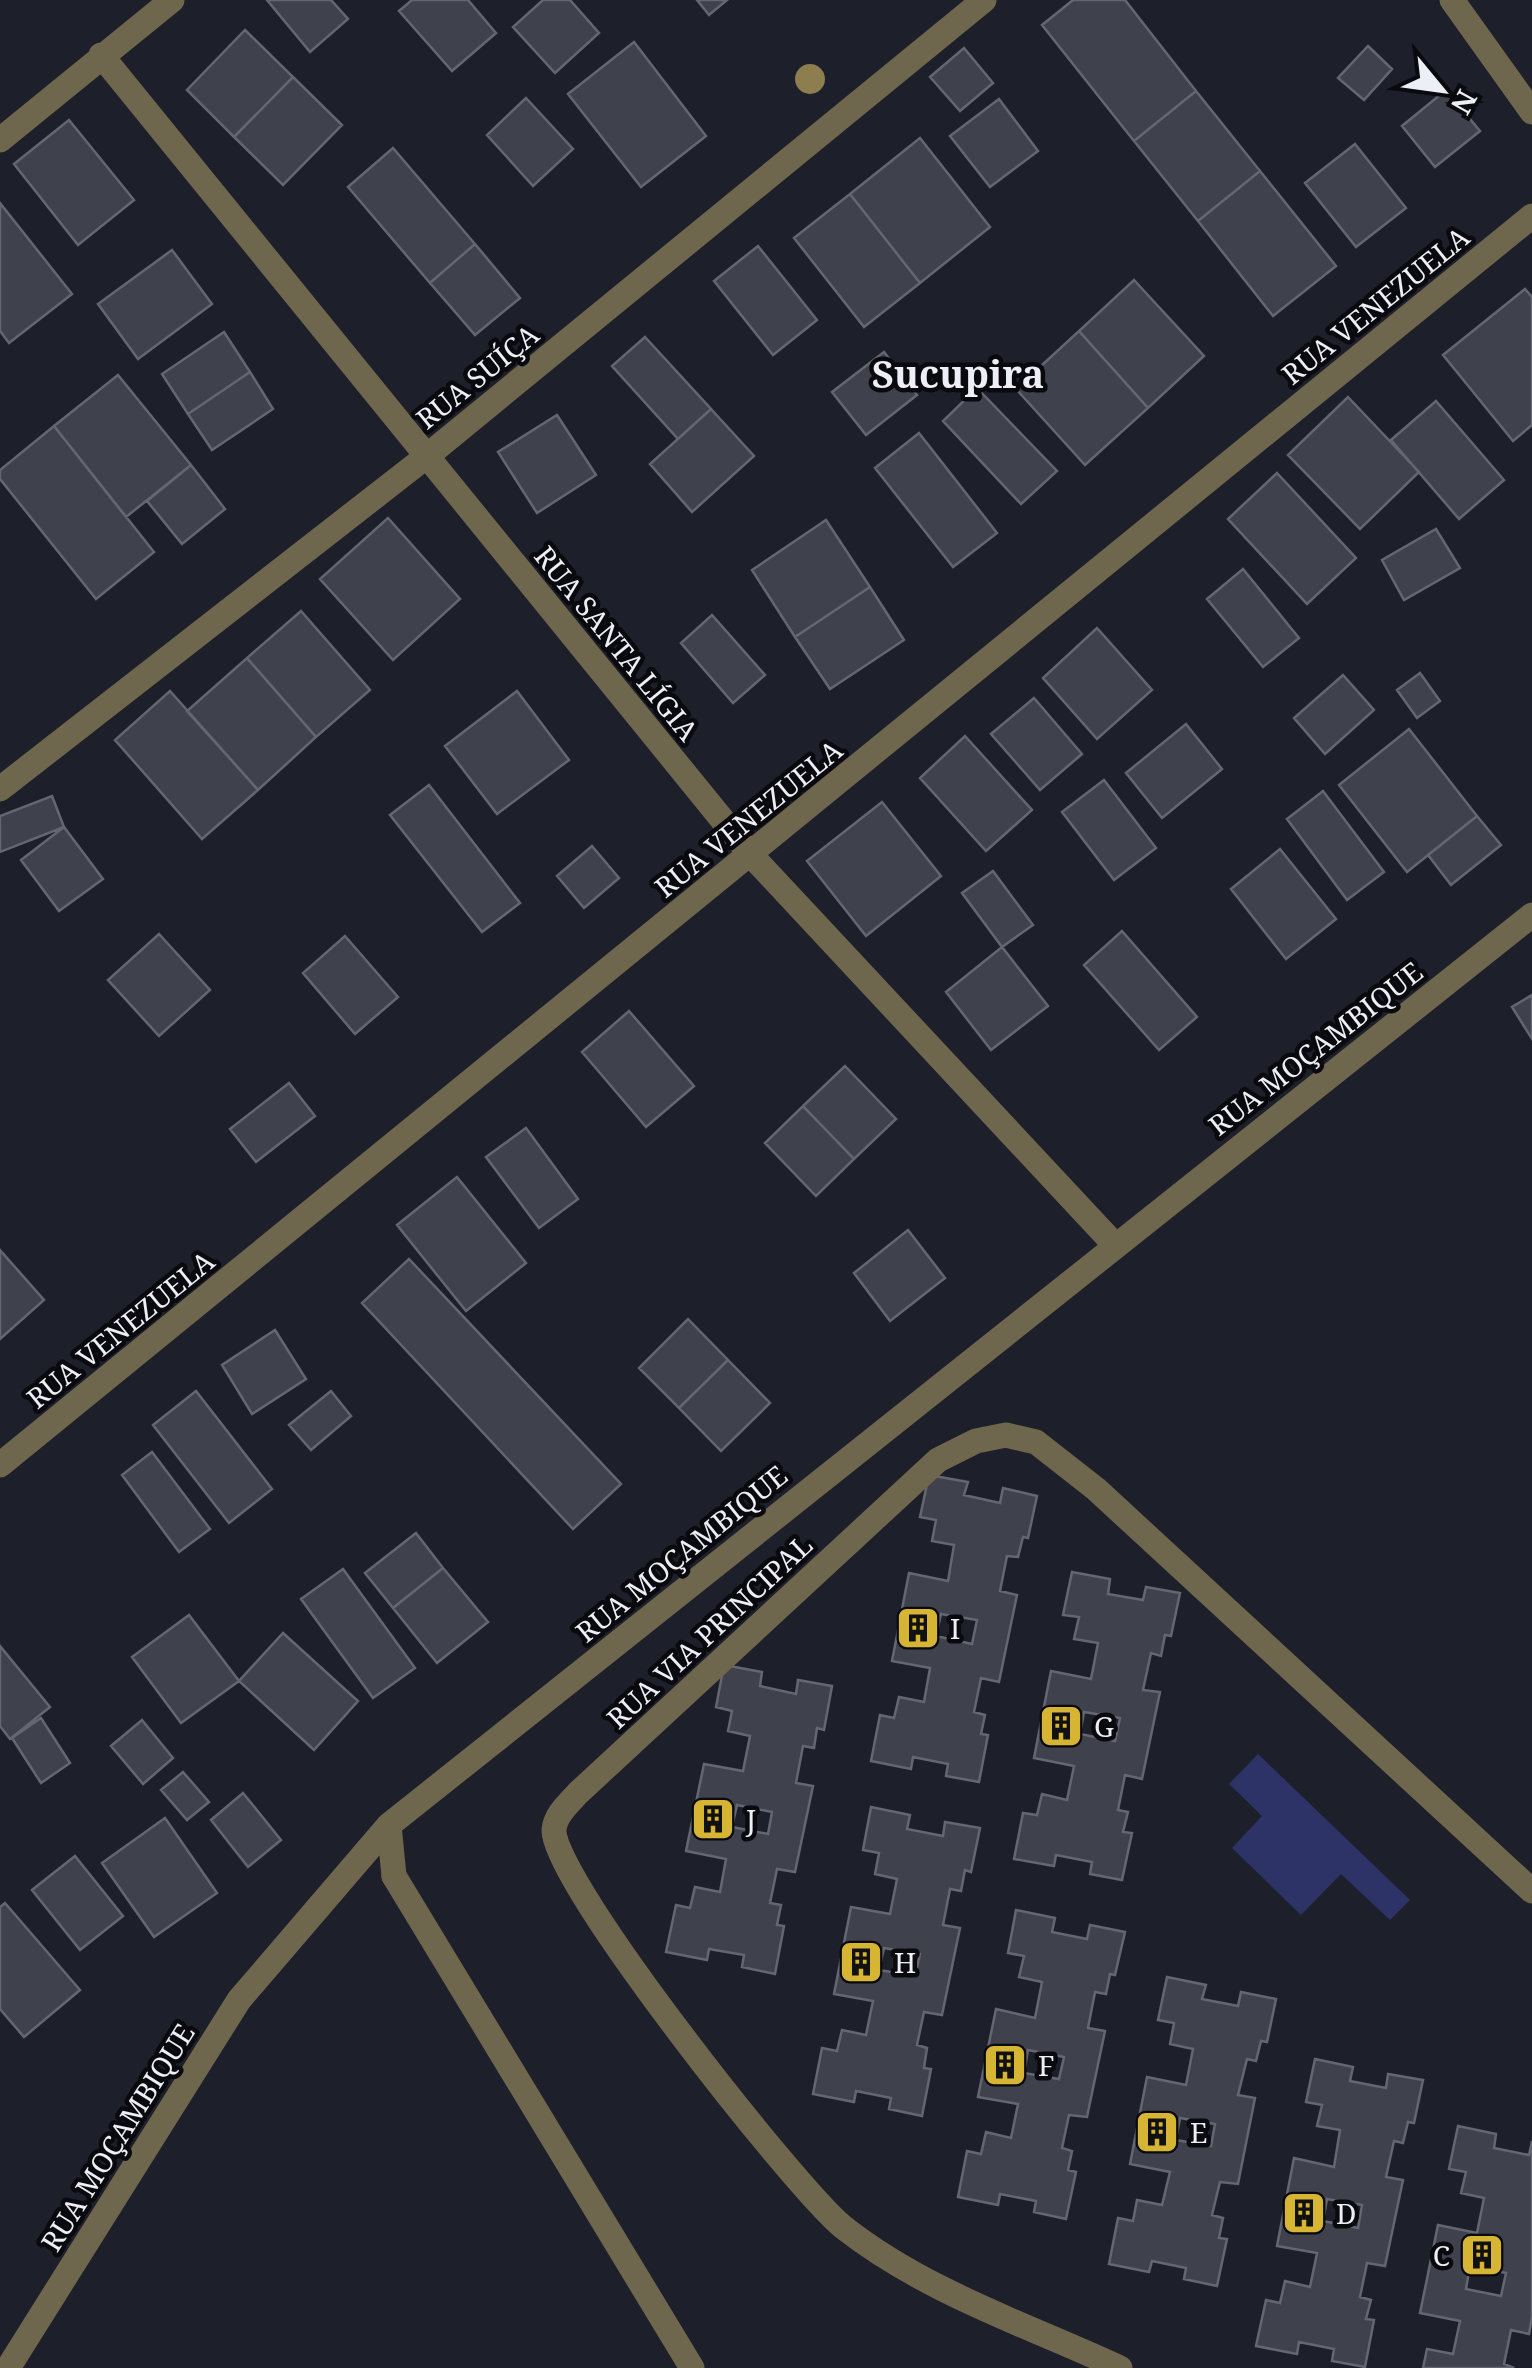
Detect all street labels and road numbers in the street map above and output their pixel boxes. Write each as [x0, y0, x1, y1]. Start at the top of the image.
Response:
street label: RUA VENEZUELA [1273, 217, 1477, 392]
street label: RUA SUÍÇA [408, 315, 546, 437]
street label: RUA SANTA LÍGIA [527, 538, 708, 749]
street label: RUA VENEZUELA [646, 730, 850, 905]
street label: RUA MOÇAMBIQUE [1200, 952, 1430, 1144]
street label: RUA VENEZUELA [18, 1241, 222, 1416]
street label: RUA MOÇAMBIQUE [567, 1456, 795, 1650]
street label: RUA VIA PRINCIPAL [598, 1526, 820, 1736]
street label: RUA MOÇAMBIQUE [32, 2016, 202, 2258]

